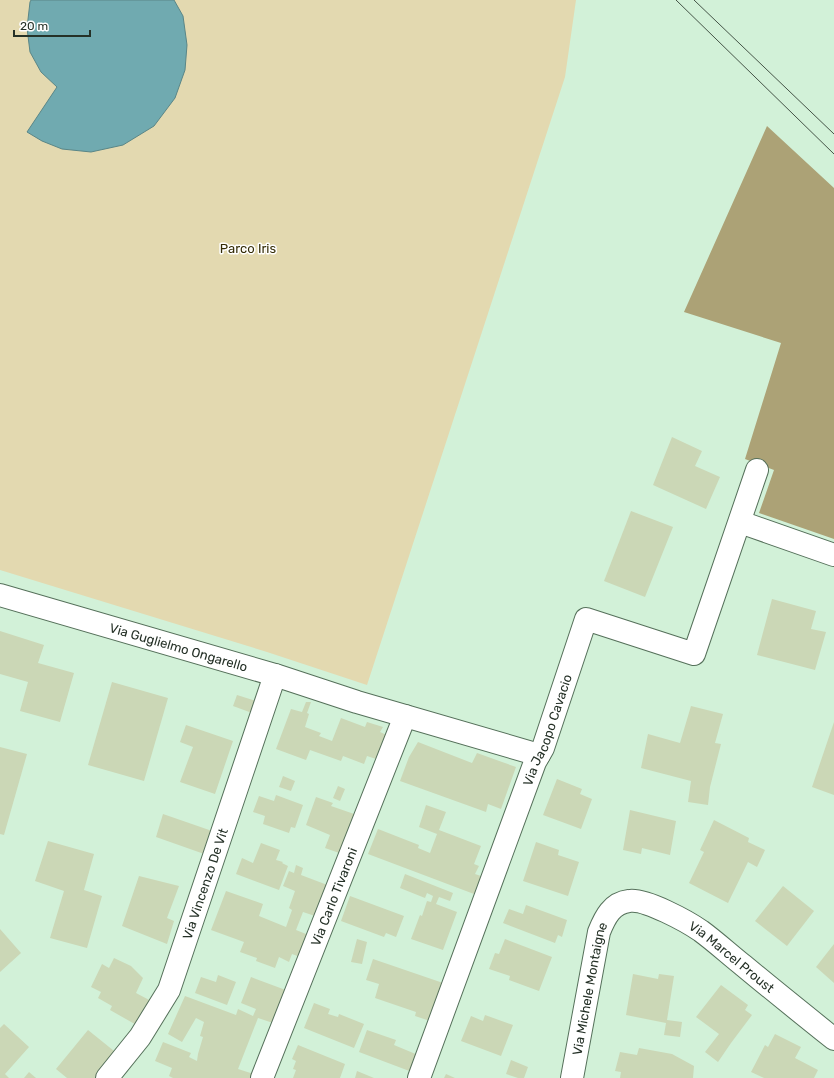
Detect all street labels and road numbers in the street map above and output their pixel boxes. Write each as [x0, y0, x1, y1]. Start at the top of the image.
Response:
street label: Via Guglielmo Ongarello [108, 620, 249, 675]
street label: Via Jacopo Cavacio [520, 672, 575, 788]
street label: Via Vincenzo De Vit [180, 826, 231, 942]
street label: Via Carlo Tivaroni [308, 845, 360, 948]
street label: Via Marcel Proust [686, 918, 777, 996]
street label: Via Michele Montaigne [569, 920, 610, 1057]

